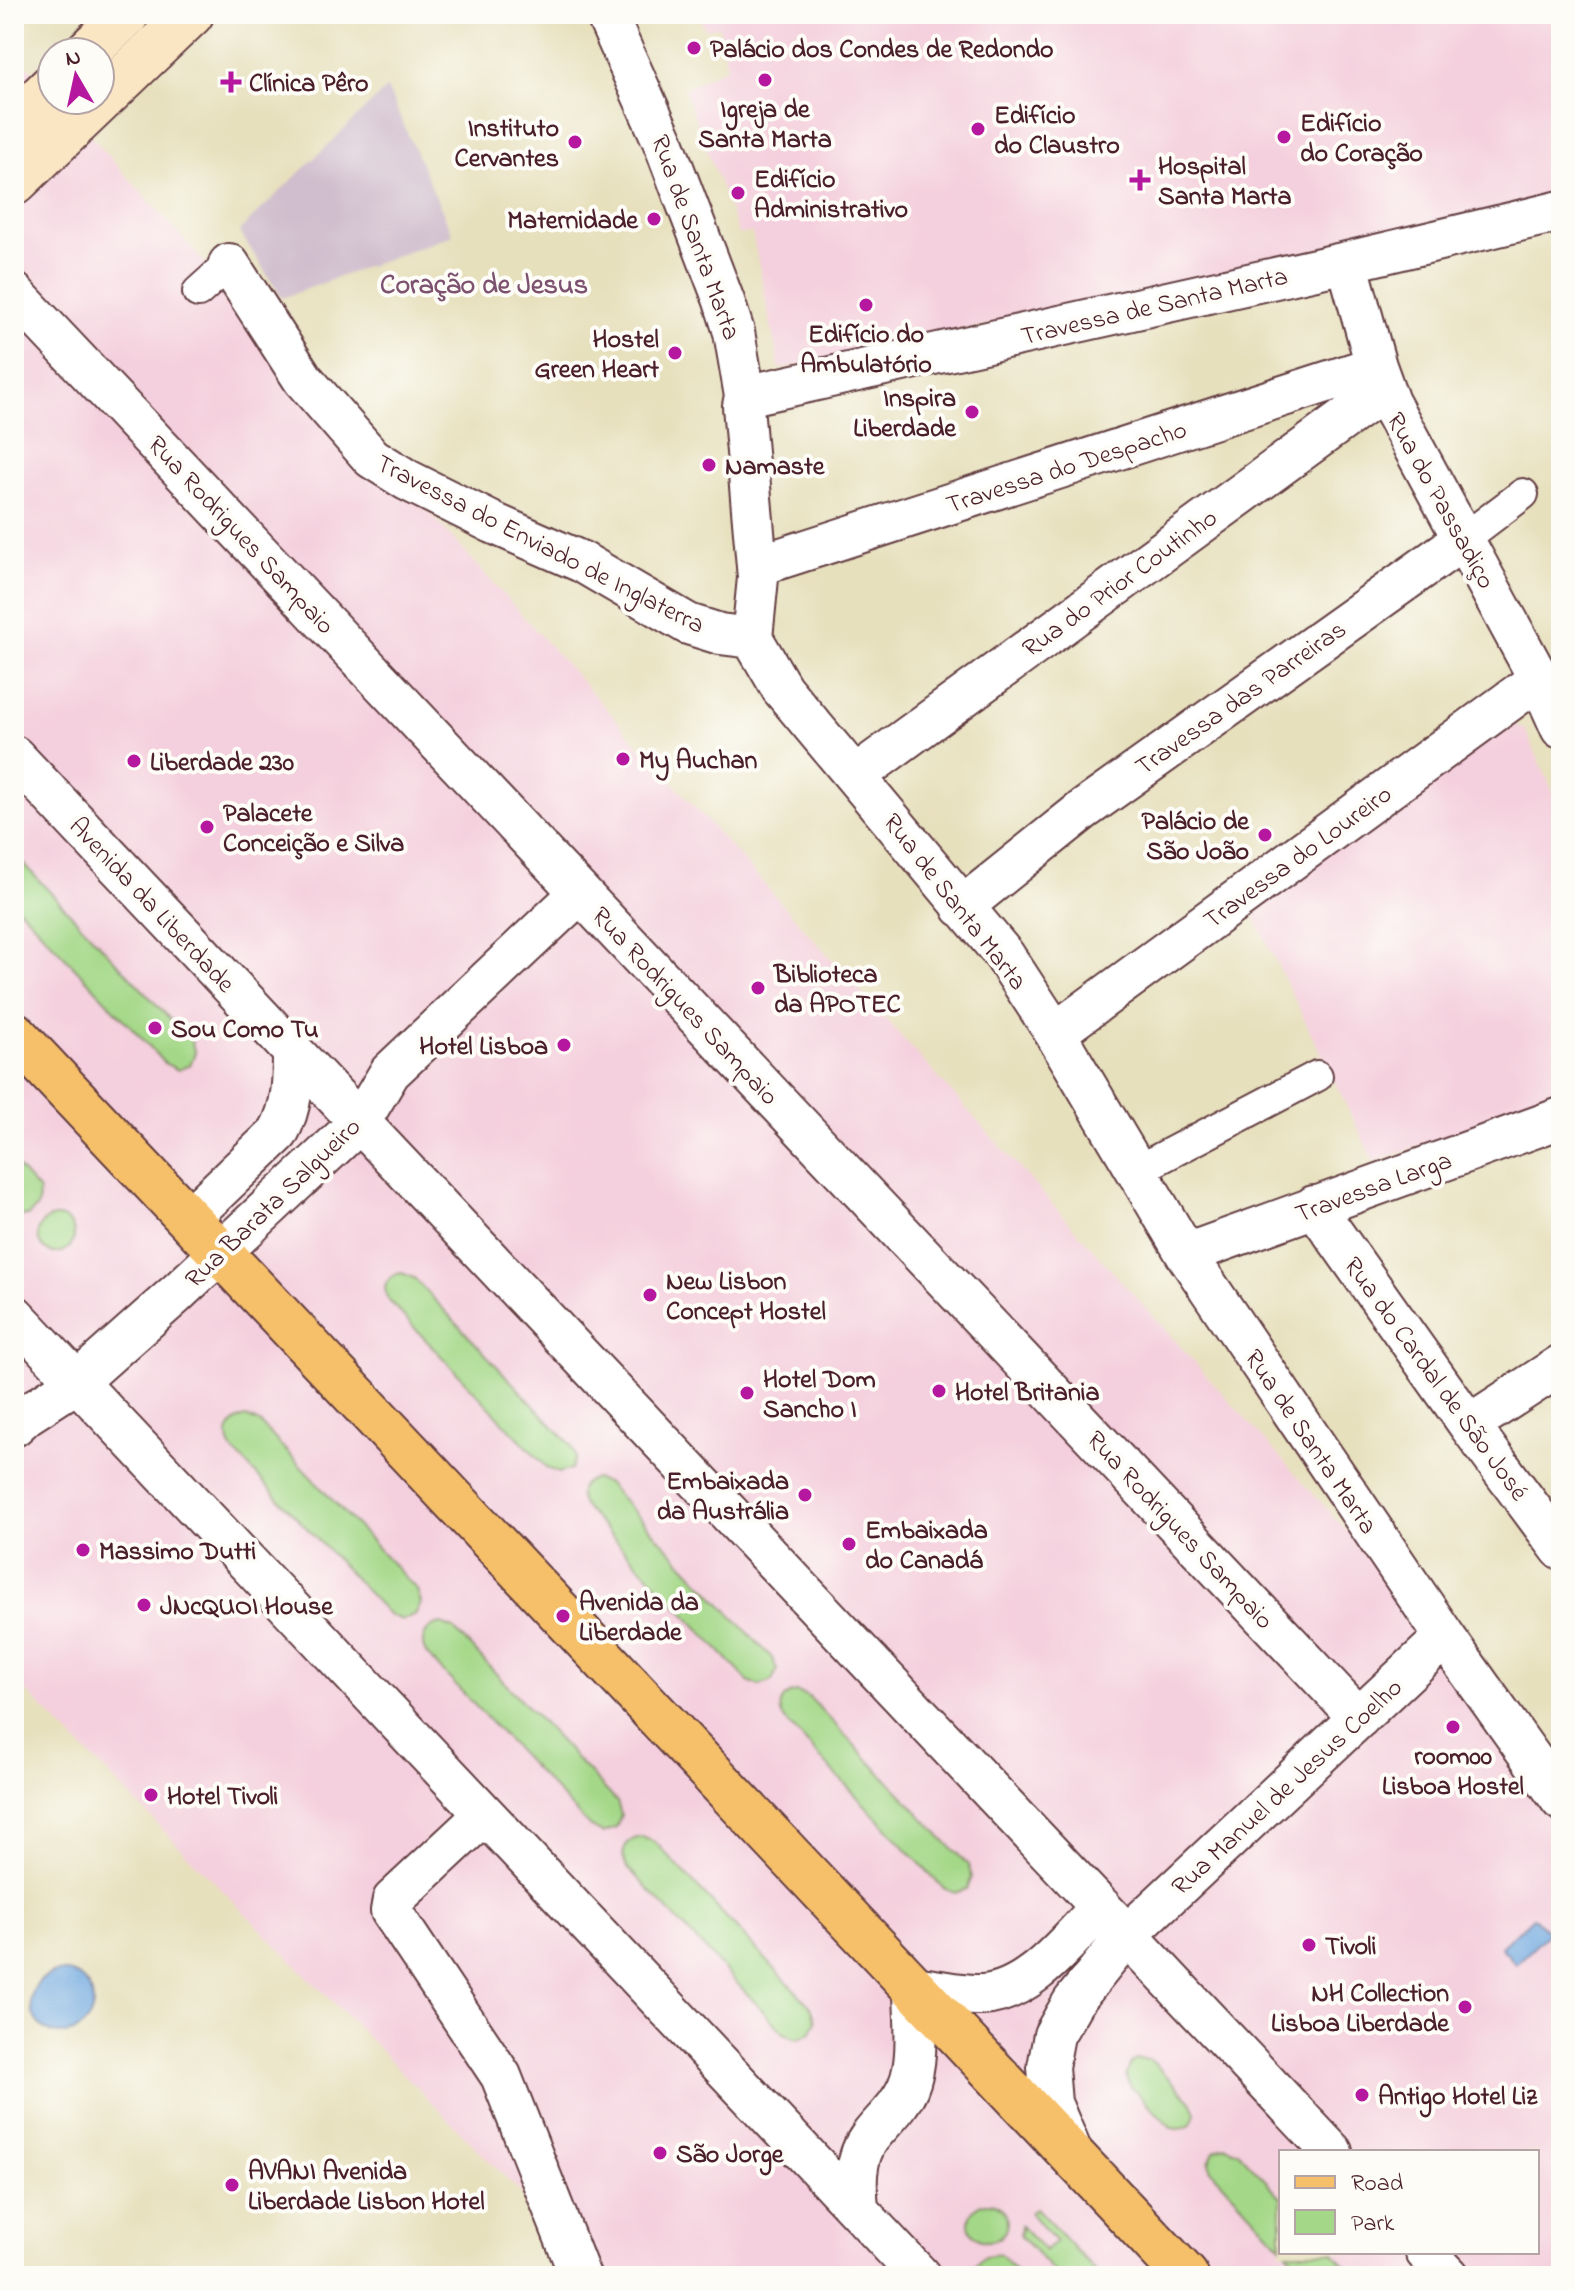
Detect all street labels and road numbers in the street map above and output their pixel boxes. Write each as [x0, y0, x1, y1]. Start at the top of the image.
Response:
street label: Rua de Santa Marta [639, 130, 749, 346]
street label: Travessa de Santa Marta [1018, 259, 1292, 357]
street label: Rua do Passadiço [1375, 406, 1504, 597]
street label: Travessa do Despacho [942, 412, 1192, 526]
street label: Rua Rodrigues Sampaio [137, 428, 342, 644]
street label: Travessa do Enviado de Inglaterra [369, 446, 711, 645]
street label: Rua do Prior Coutinho [1015, 500, 1226, 668]
street label: Travessa das Parreiras [1128, 612, 1355, 787]
street label: Travessa do Loureiro [1197, 777, 1401, 940]
street label: Rua de Santa Marta [872, 806, 1035, 1000]
street label: Avenida da Liberdade [59, 809, 243, 1003]
street label: Rua Rodrigues Sampaio [581, 899, 786, 1115]
street label: Rua Barata Salgueiro [177, 1110, 371, 1298]
street label: Travessa Larga [1291, 1143, 1458, 1235]
street label: Rua do Cardal de São José [1333, 1250, 1537, 1510]
street label: Rua de Santa Marta [1233, 1343, 1386, 1543]
street label: Rua Rodrigues Sampaio [1076, 1423, 1281, 1639]
street label: Rua Manuel de Jesus Coelho [1164, 1671, 1412, 1906]

